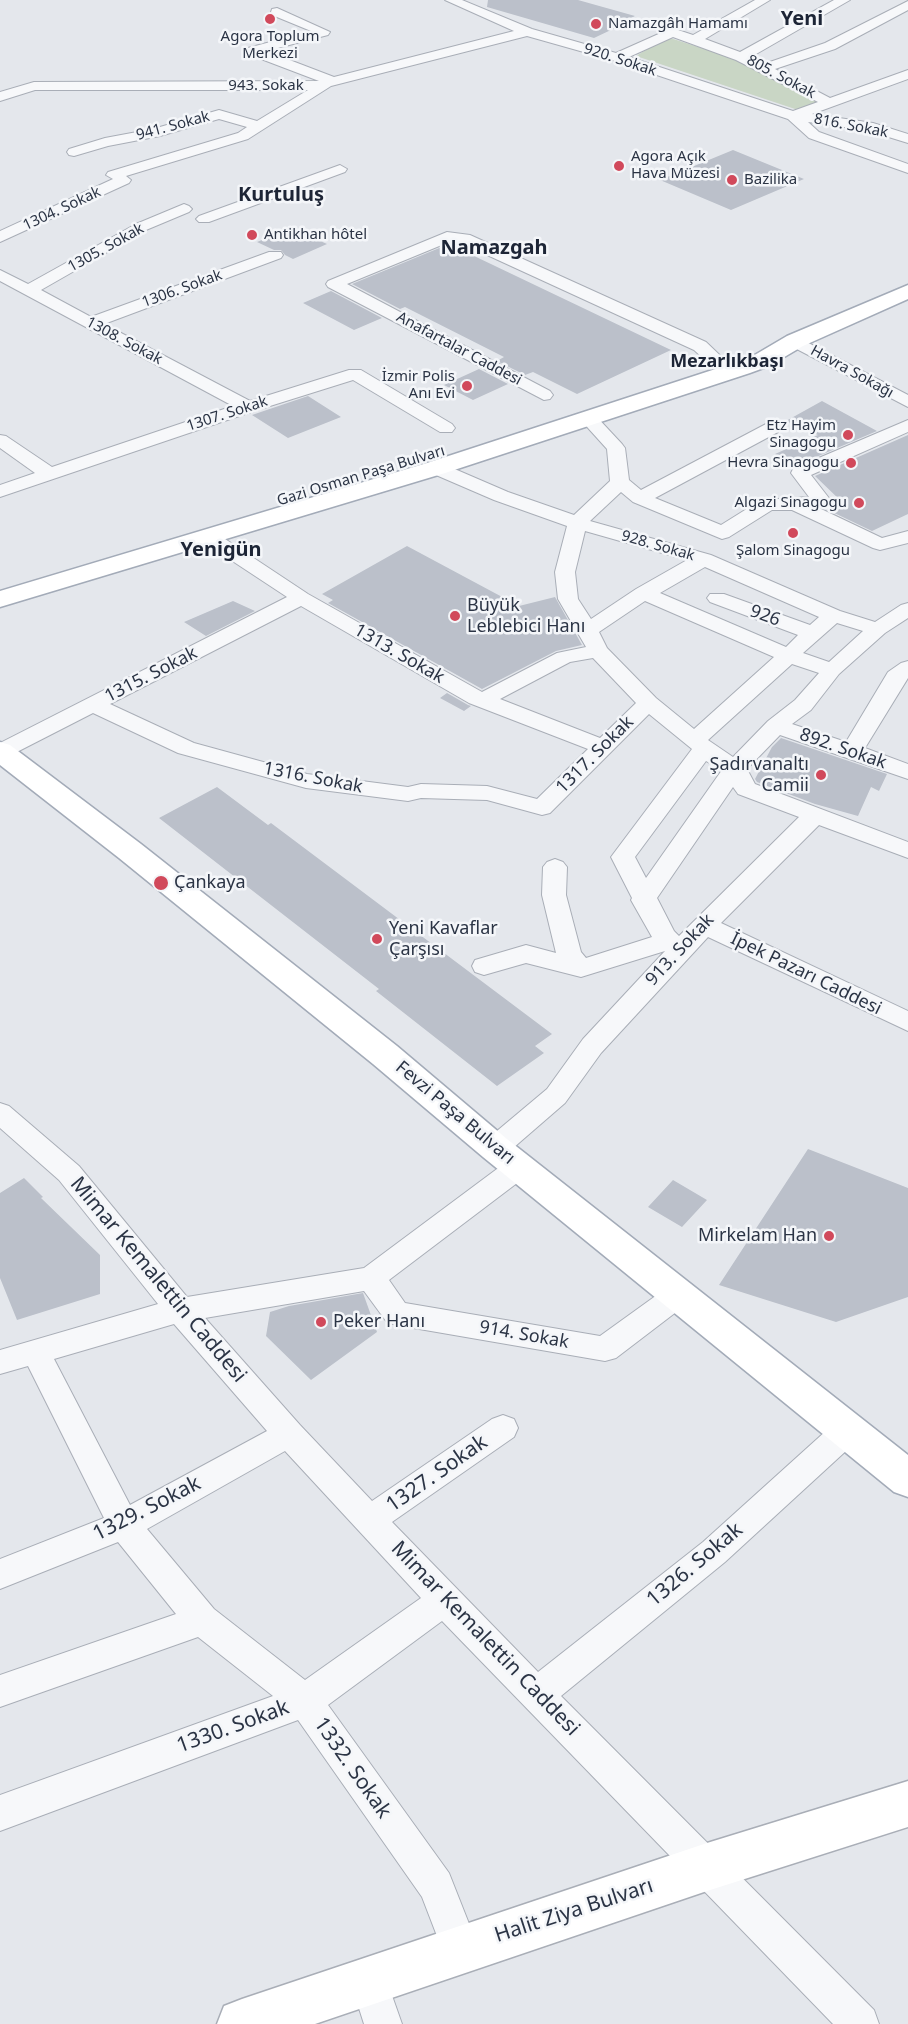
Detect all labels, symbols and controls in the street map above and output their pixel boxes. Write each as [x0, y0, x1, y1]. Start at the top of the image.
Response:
district label: Yeni [781, 7, 823, 31]
marker: Agora Toplum Merkezi [263, 12, 277, 26]
place label: Namazgâh Hamamı [608, 15, 748, 33]
marker: Namazgâh Hamamı [589, 17, 603, 31]
place label: Agora Toplum Merkezi [221, 28, 319, 63]
street label: 920. Sokak [581, 40, 659, 80]
street label: 805. Sokak [743, 51, 819, 103]
street label: 943. Sokak [228, 77, 304, 95]
street label: 941. Sokak [134, 108, 212, 144]
street label: 816. Sokak [812, 110, 890, 142]
place label: Agora Açık Hava Müzesi [631, 148, 720, 183]
marker: Agora Açık Hava Müzesi [612, 159, 626, 173]
place label: Bazilika [744, 171, 797, 189]
marker: Bazilika [725, 173, 739, 187]
street label: 1304. Sokak [20, 183, 104, 235]
district label: Kurtuluş [238, 183, 324, 207]
street label: 1305. Sokak [65, 220, 147, 276]
place label: Antikhan hôtel [264, 226, 367, 244]
marker: Antikhan hôtel [245, 228, 259, 242]
district label: Namazgah [440, 236, 548, 260]
street label: 1306. Sokak [139, 266, 225, 312]
street label: Anafartalar Caddesi [393, 308, 525, 390]
street label: 1308. Sokak [83, 313, 165, 369]
street label: Havra Sokağı [807, 342, 897, 402]
district label: Mezarlıkbaşı [670, 351, 784, 373]
place label: İzmir Polis Anı Evi [382, 368, 455, 403]
marker: İzmir Polis Anı Evi [460, 379, 474, 393]
street label: 1307. Sokak [184, 392, 270, 436]
place label: Etz Hayim Sinagogu [766, 417, 836, 452]
marker: Etz Hayim Sinagogu [841, 428, 855, 442]
street label: Gazi Osman Paşa Bulvarı [275, 442, 447, 510]
place label: Hevra Sinagogu [727, 454, 839, 472]
marker: Hevra Sinagogu [844, 456, 858, 470]
place label: Algazi Sinagogu [735, 494, 847, 512]
marker: Algazi Sinagogu [852, 496, 866, 510]
marker: Şalom Sinagogu [786, 526, 800, 540]
street label: 928. Sokak [619, 527, 697, 565]
district label: Yenigün [180, 538, 262, 562]
place label: Şalom Sinagogu [736, 542, 850, 560]
place label: Büyük Leblebici Hanı [467, 595, 585, 638]
street label: 926 [747, 601, 783, 631]
marker: Büyük Leblebici Hanı [448, 609, 462, 623]
street label: 1313. Sokak [350, 619, 448, 689]
street label: 1315. Sokak [101, 643, 201, 707]
street label: 1317. Sokak [552, 712, 638, 798]
street label: 892. Sokak [797, 724, 889, 774]
place label: Şadırvanaltı Camii [710, 754, 809, 796]
street label: 1316. Sokak [261, 758, 365, 798]
marker: Şadırvanaltı Camii [814, 768, 828, 782]
place label: Çankaya [174, 872, 246, 894]
marker: Çankaya [152, 874, 170, 892]
street label: 913. Sokak [641, 910, 719, 990]
place label: Yeni Kavaflar Çarşısı [389, 918, 498, 960]
street label: İpek Pazarı Caddesi [727, 928, 885, 1020]
marker: Yeni Kavaflar Çarşısı [370, 932, 384, 946]
street label: Fevzi Paşa Bulvarı [391, 1057, 519, 1169]
street label: Mimar Kemalettin Caddesi [65, 1172, 251, 1388]
place label: Mirkelam Han [698, 1225, 817, 1247]
marker: Mirkelam Han [822, 1229, 836, 1243]
place label: Peker Hanı [333, 1311, 425, 1333]
marker: Peker Hanı [314, 1315, 328, 1329]
street label: 914. Sokak [478, 1317, 570, 1353]
street label: 1327. Sokak [382, 1430, 492, 1518]
street label: 1329. Sokak [89, 1471, 205, 1547]
street label: 1326. Sokak [642, 1518, 748, 1612]
street label: Mimar Kemalettin Caddesi [385, 1536, 585, 1742]
street label: 1330. Sokak [173, 1695, 293, 1759]
street label: 1332. Sokak [308, 1713, 396, 1823]
street label: Halit Ziya Bulvarı [492, 1873, 656, 1949]

